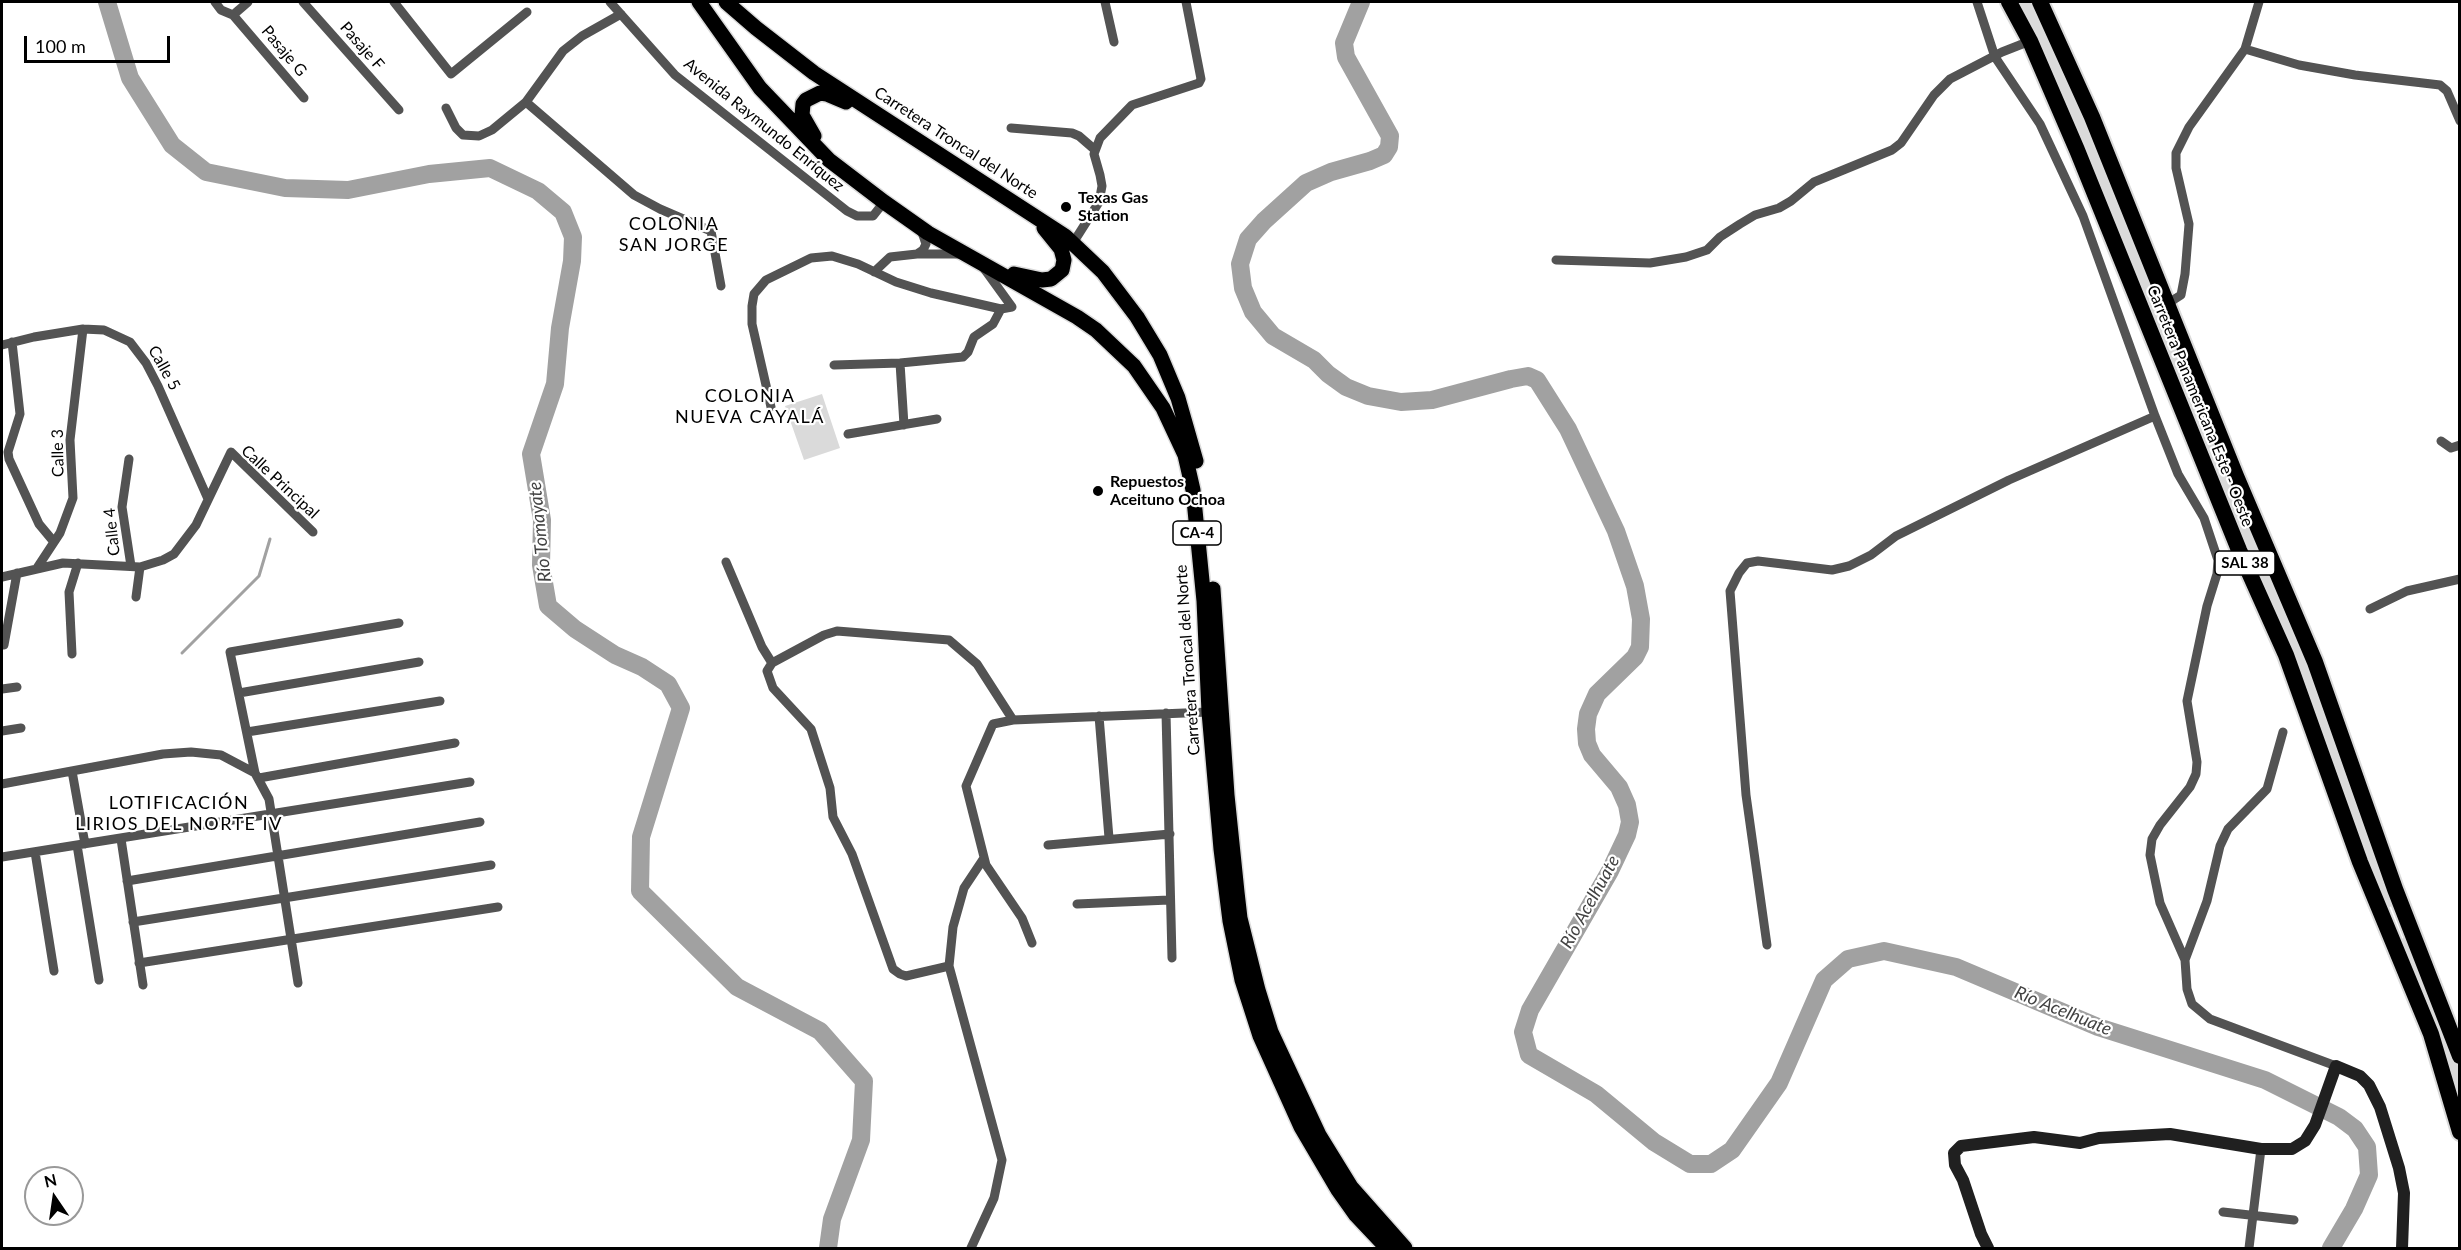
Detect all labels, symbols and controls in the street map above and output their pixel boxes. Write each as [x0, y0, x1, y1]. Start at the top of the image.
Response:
street label: Pasaje F [336, 18, 388, 74]
street label: Pasaje G [257, 22, 311, 80]
scale bar [27, 24, 172, 62]
text: 100 m [35, 35, 86, 57]
street label: Avenida Raymundo Enríquez [680, 54, 848, 196]
street label: Carretera Troncal del Norte [871, 83, 1041, 203]
place label: Texas Gas Station [1078, 188, 1148, 226]
marker: Texas Gas Station [1059, 200, 1073, 214]
district label: COLONIA SAN JORGE [619, 213, 729, 256]
street label: Carretera Panamericana Este - Oeste [2143, 282, 2257, 530]
street label: Calle 5 [144, 342, 184, 394]
district label: COLONIA NUEVA CAYALÁ [675, 385, 825, 428]
street label: Calle 3 [48, 429, 68, 477]
street label: Calle Principal [237, 441, 323, 523]
place label: Repuestos Aceituno Ochoa [1110, 472, 1225, 510]
water label: Río Tomayate [524, 481, 556, 583]
marker: Repuestos Aceituno Ochoa [1091, 484, 1105, 498]
street label: Calle 4 [100, 507, 124, 557]
road number: CA-4 [1173, 521, 1221, 545]
road number: SAL 38 [2215, 551, 2275, 575]
street label: Carretera Troncal del Norte [1172, 564, 1204, 756]
district label: LOTIFICACIÓN LIRIOS DEL NORTE IV [75, 792, 283, 834]
water label: Río Acelhuate [1556, 852, 1624, 952]
water label: Río Acelhuate [2011, 982, 2115, 1040]
north arrow [24, 1166, 84, 1226]
text: N [42, 1169, 58, 1191]

